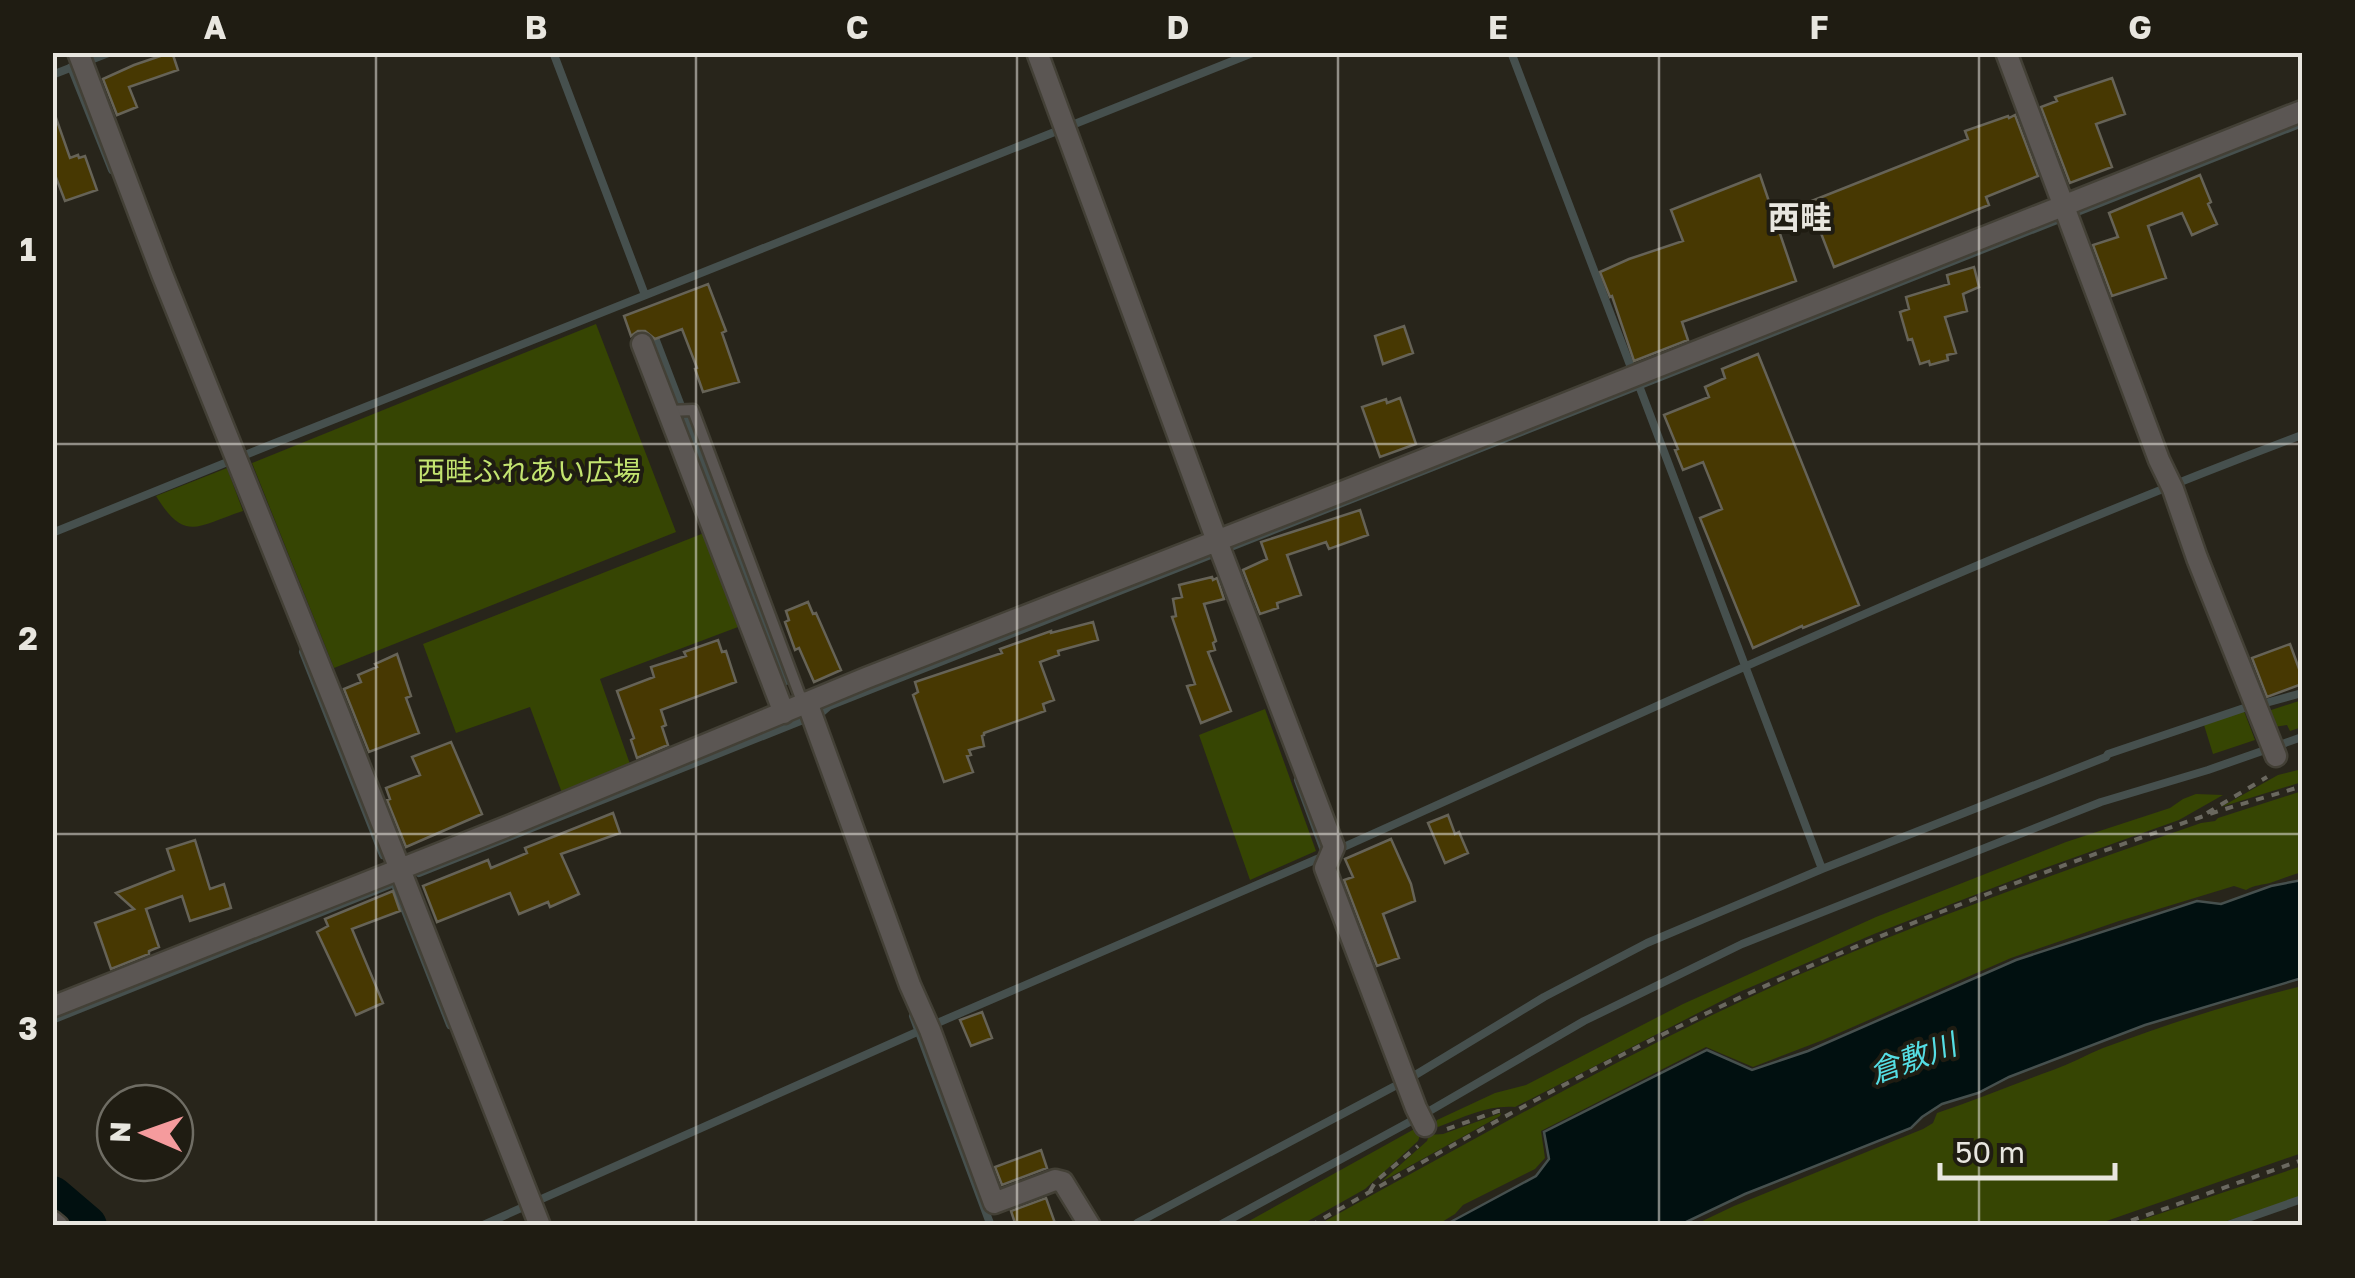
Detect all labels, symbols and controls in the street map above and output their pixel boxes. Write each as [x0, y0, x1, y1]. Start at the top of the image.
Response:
text: A [204, 8, 227, 46]
text: B [525, 8, 547, 46]
text: C [846, 8, 868, 46]
text: D [1167, 8, 1189, 46]
text: E [1488, 8, 1508, 46]
text: F [1809, 8, 1829, 46]
text: G [2128, 8, 2152, 46]
district label: 西畦 [1768, 198, 1832, 236]
text: 1 [20, 230, 36, 268]
park label: 西畦ふれあい広場 [417, 454, 641, 487]
text: 2 [18, 619, 38, 657]
text: 3 [18, 1009, 38, 1047]
water label: 倉敷川 [1864, 1025, 1964, 1090]
north arrow [95, 1083, 195, 1183]
scale bar [1940, 1118, 2115, 1180]
text: N [103, 1121, 136, 1143]
text: 50 m [1955, 1134, 2025, 1170]

